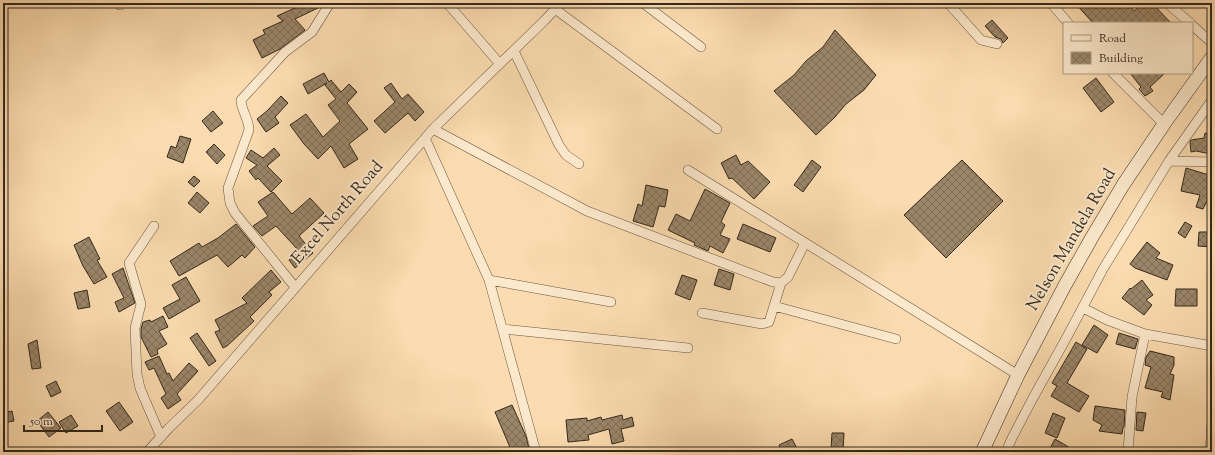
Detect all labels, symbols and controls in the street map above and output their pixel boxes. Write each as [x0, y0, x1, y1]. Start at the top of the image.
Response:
legend [1063, 22, 1193, 74]
text: Road [1099, 30, 1126, 48]
text: Building [1099, 50, 1143, 68]
street label: Excel North Road [286, 156, 390, 270]
street label: Nelson Mandela Road [1021, 164, 1123, 316]
scale bar [24, 407, 102, 433]
text: 50 m [29, 413, 53, 431]

